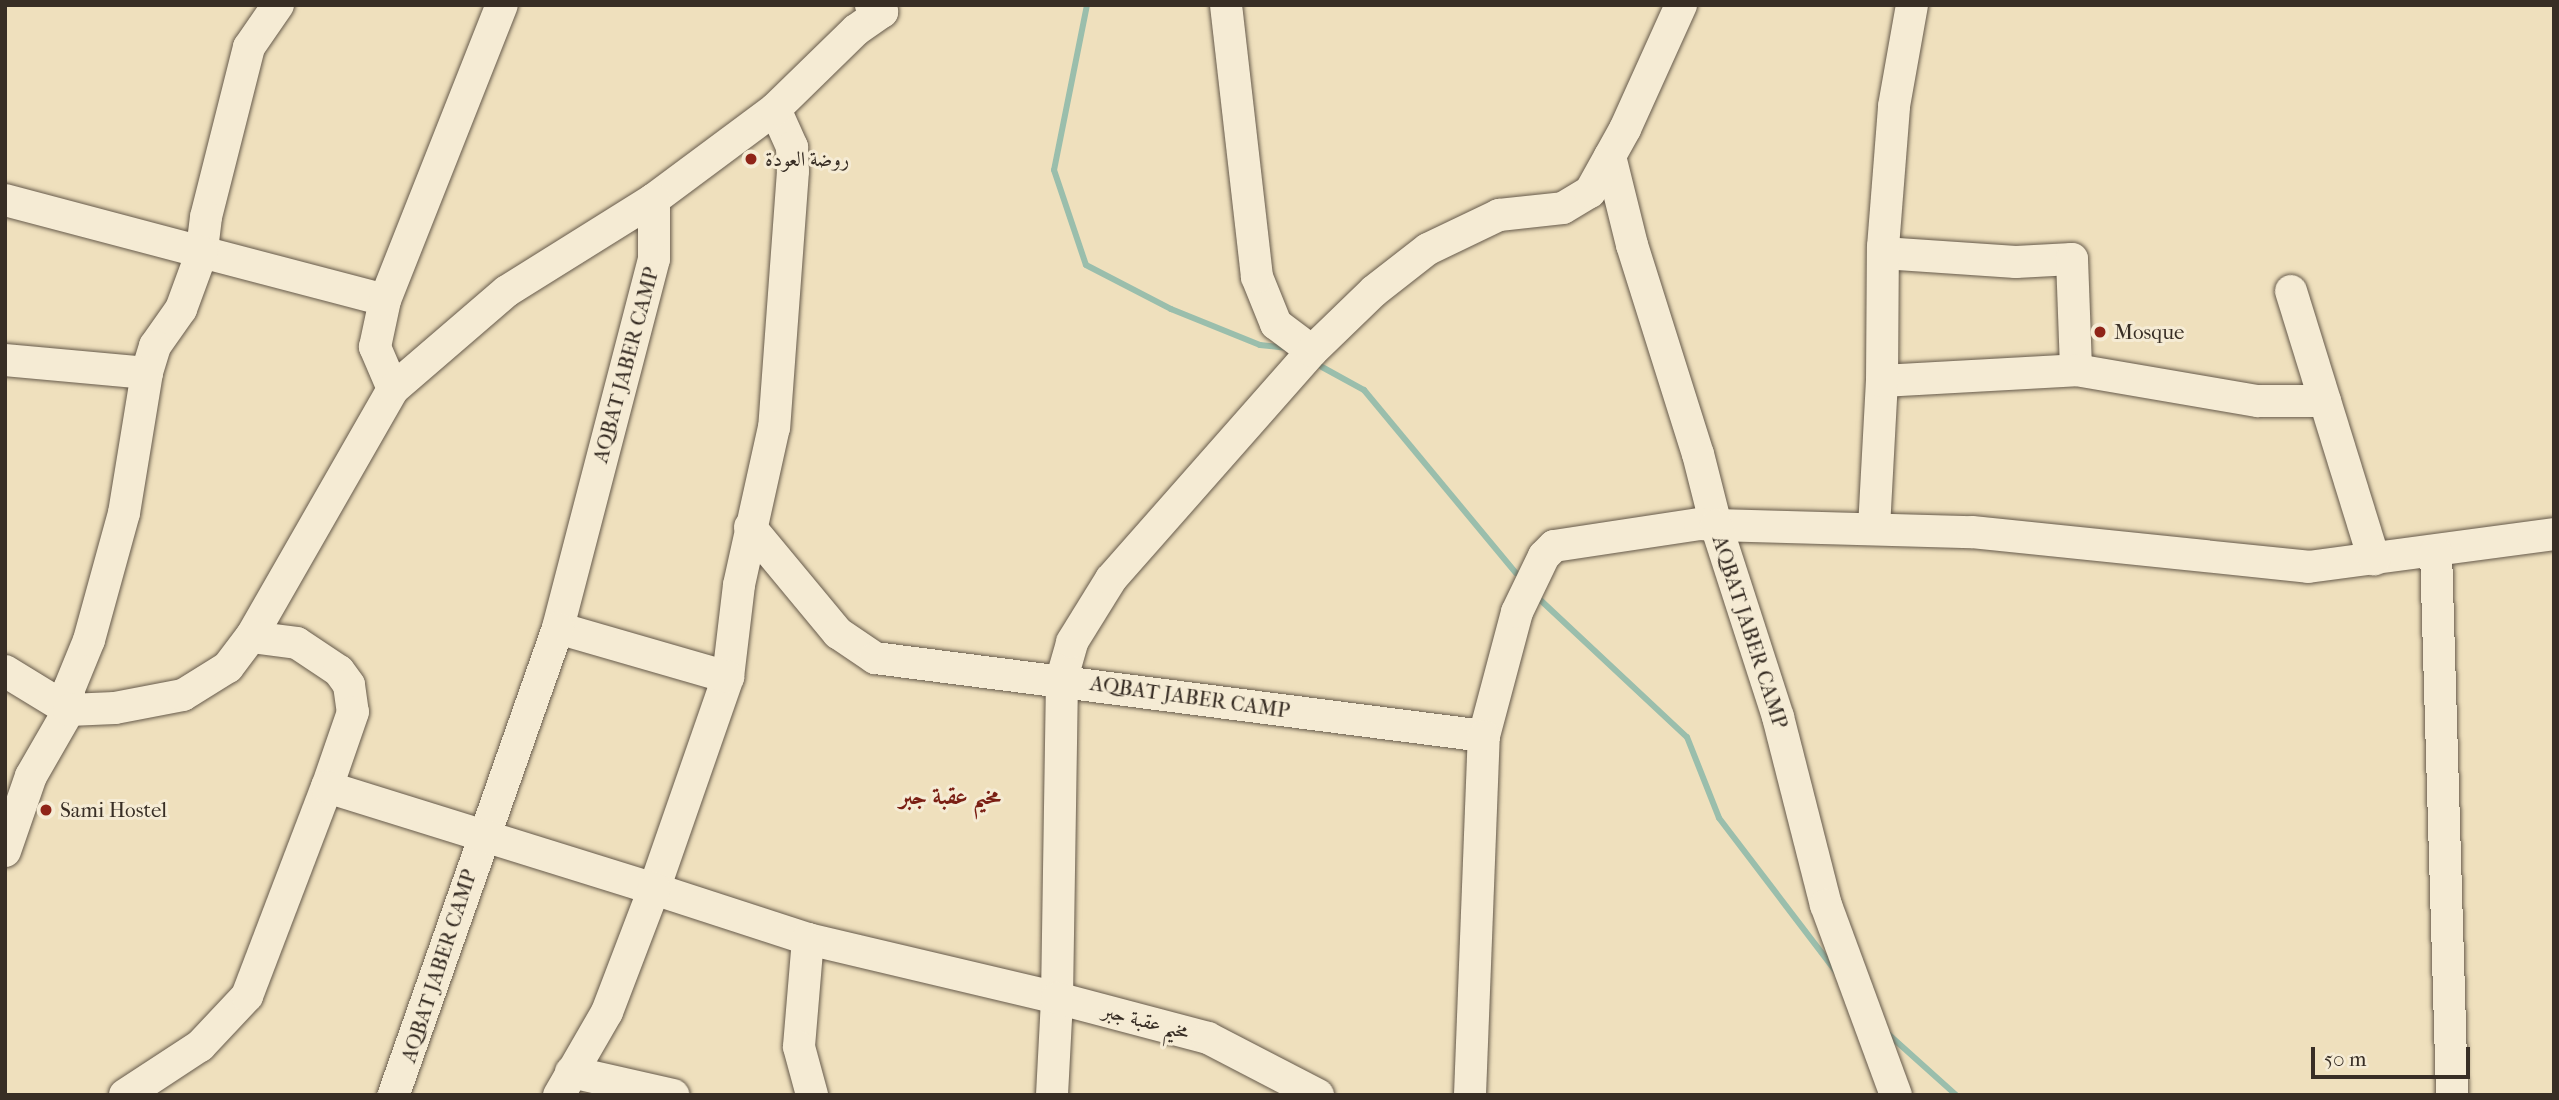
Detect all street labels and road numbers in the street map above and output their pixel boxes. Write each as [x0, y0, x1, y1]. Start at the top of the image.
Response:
street label: AQBAT JABER CAMP [588, 264, 664, 466]
street label: AQBAT JABER CAMP [1707, 532, 1793, 732]
street label: AQBAT JABER CAMP [1089, 671, 1291, 723]
street label: AQBAT JABER CAMP [396, 866, 482, 1066]
street label: مخيم عقبة جبر [1100, 997, 1192, 1045]

